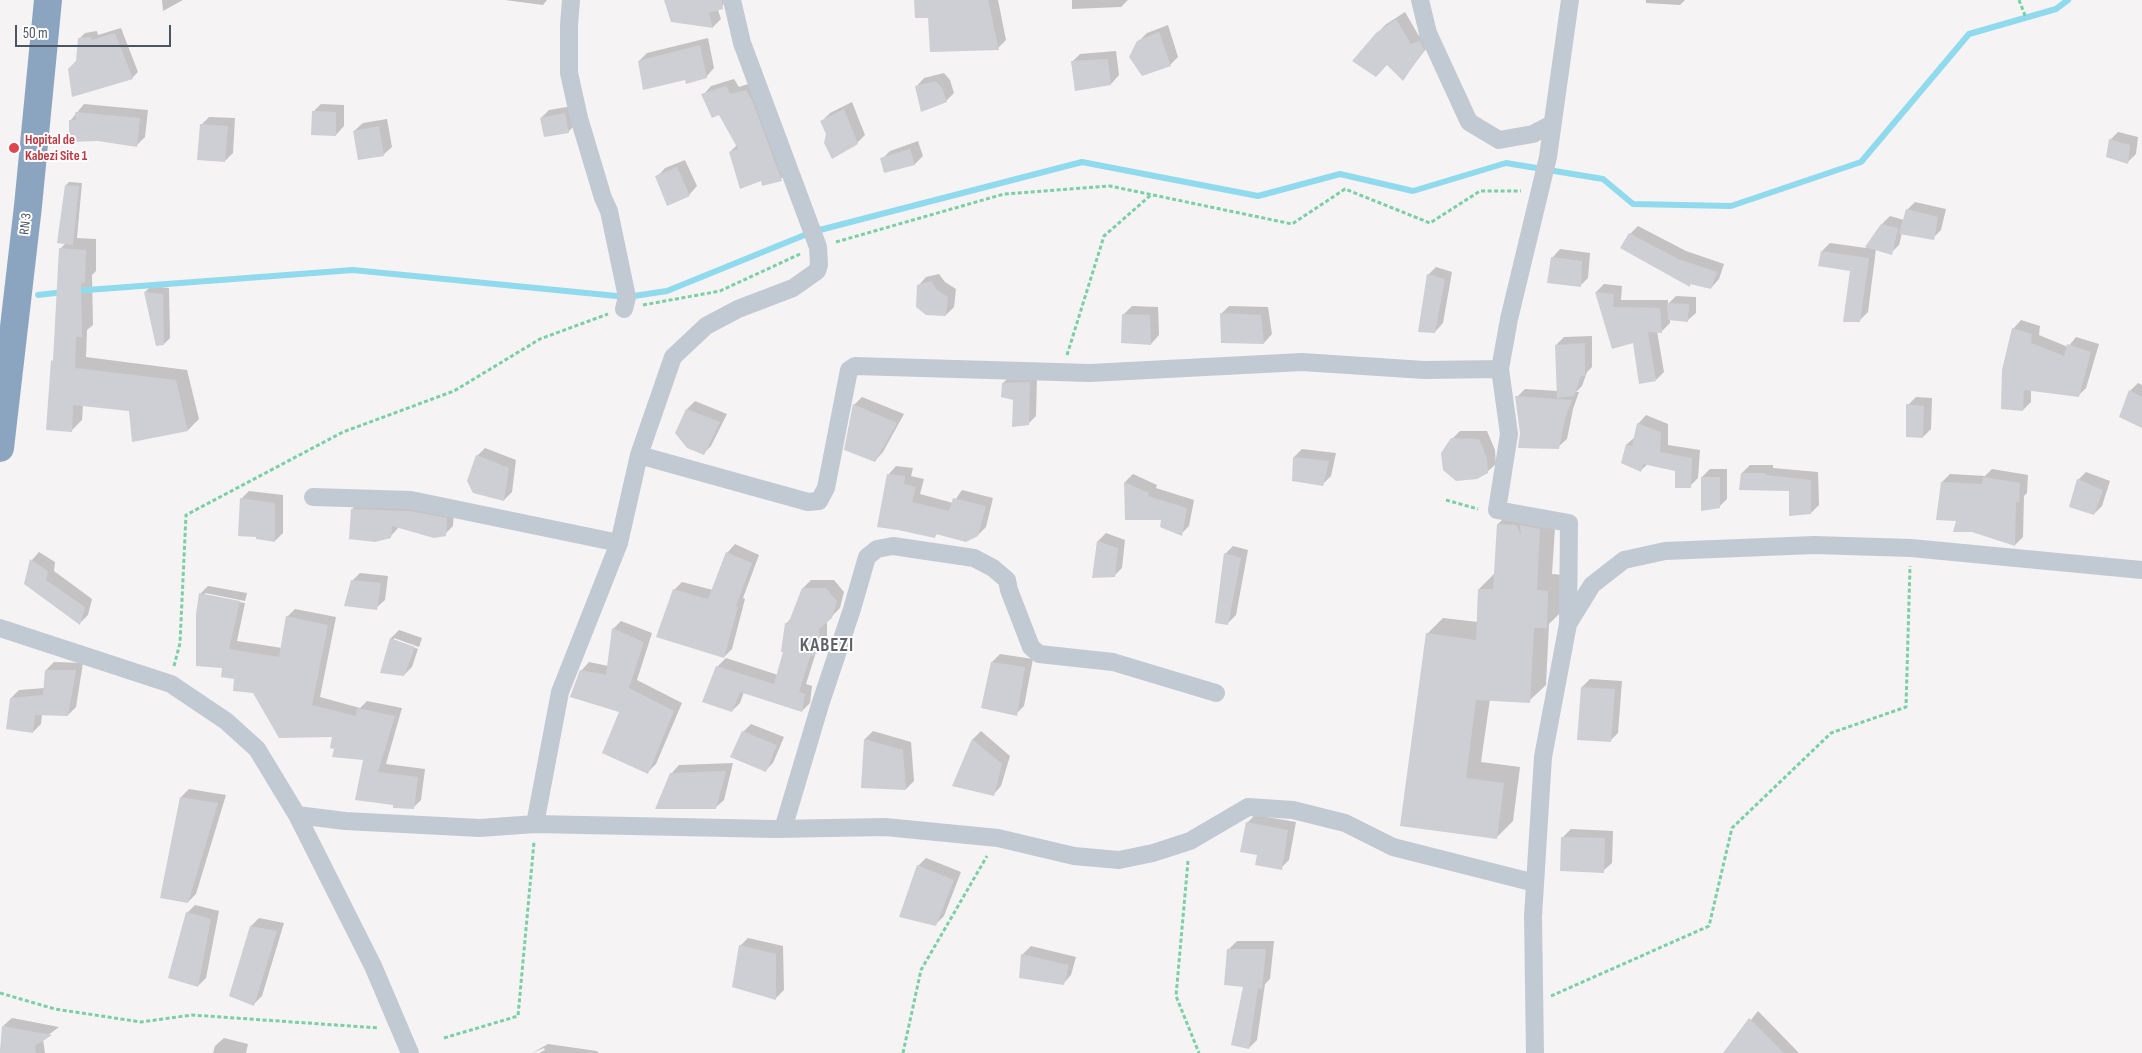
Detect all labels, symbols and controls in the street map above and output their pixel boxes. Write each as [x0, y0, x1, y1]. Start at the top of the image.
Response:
scale bar [18, 15, 174, 47]
text: 50 m [23, 24, 48, 43]
place label: Hopital de Kabezi Site 1 [25, 132, 87, 164]
marker: Hopital de Kabezi Site 1 [7, 141, 21, 155]
street label: RN 3 [16, 212, 36, 236]
district label: KABEZI [799, 635, 855, 657]

